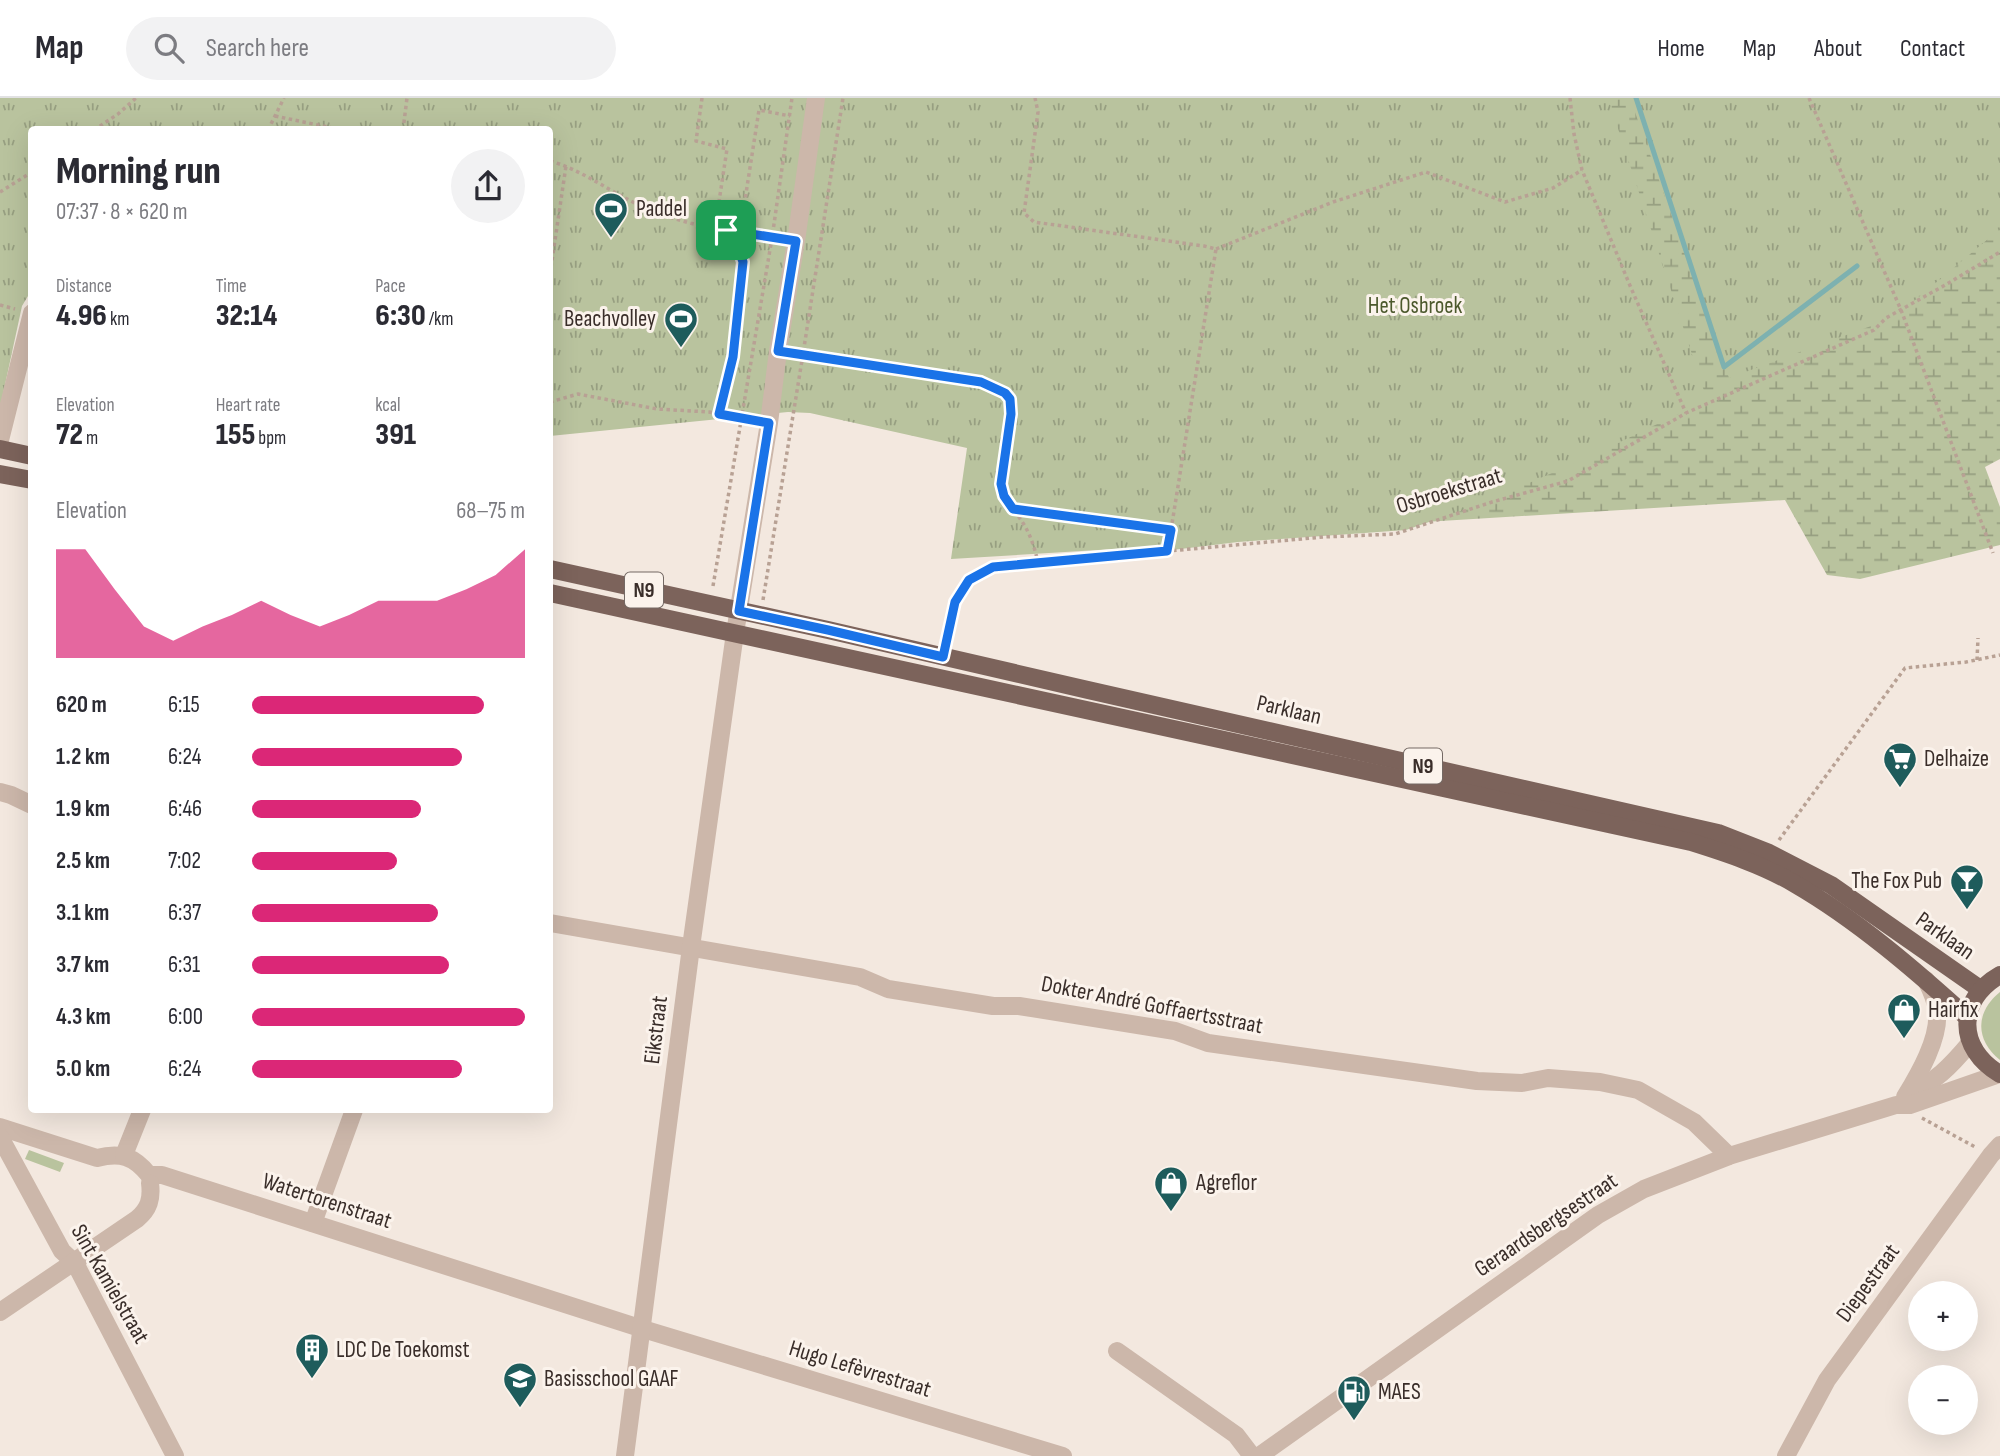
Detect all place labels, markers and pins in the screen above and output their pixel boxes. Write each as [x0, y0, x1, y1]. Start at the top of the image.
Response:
sports icon: Paddel [592, 190, 630, 239]
place label: Paddel [636, 195, 687, 223]
pin [696, 200, 756, 260]
sports icon: Beachvolley [662, 300, 700, 349]
place label: Beachvolley [564, 305, 656, 333]
supermarket icon: Delhaize [1881, 740, 1919, 789]
place label: Delhaize [1924, 745, 1989, 773]
bar icon: The Fox Pub [1948, 862, 1986, 911]
place label: The Fox Pub [1851, 867, 1942, 895]
shop icon: Hairfix [1885, 991, 1923, 1040]
place label: Hairfix [1928, 996, 1979, 1024]
shop icon: Agreflor [1152, 1164, 1190, 1213]
place label: Agreflor [1195, 1169, 1257, 1197]
building icon: LDC De Toekomst [293, 1331, 331, 1380]
place label: LDC De Toekomst [336, 1336, 469, 1364]
school or university icon: Basisschool GAAF [501, 1360, 539, 1409]
place label: Basisschool GAAF [544, 1365, 679, 1393]
fuel station icon: MAES [1335, 1373, 1373, 1422]
place label: MAES [1378, 1378, 1421, 1406]

